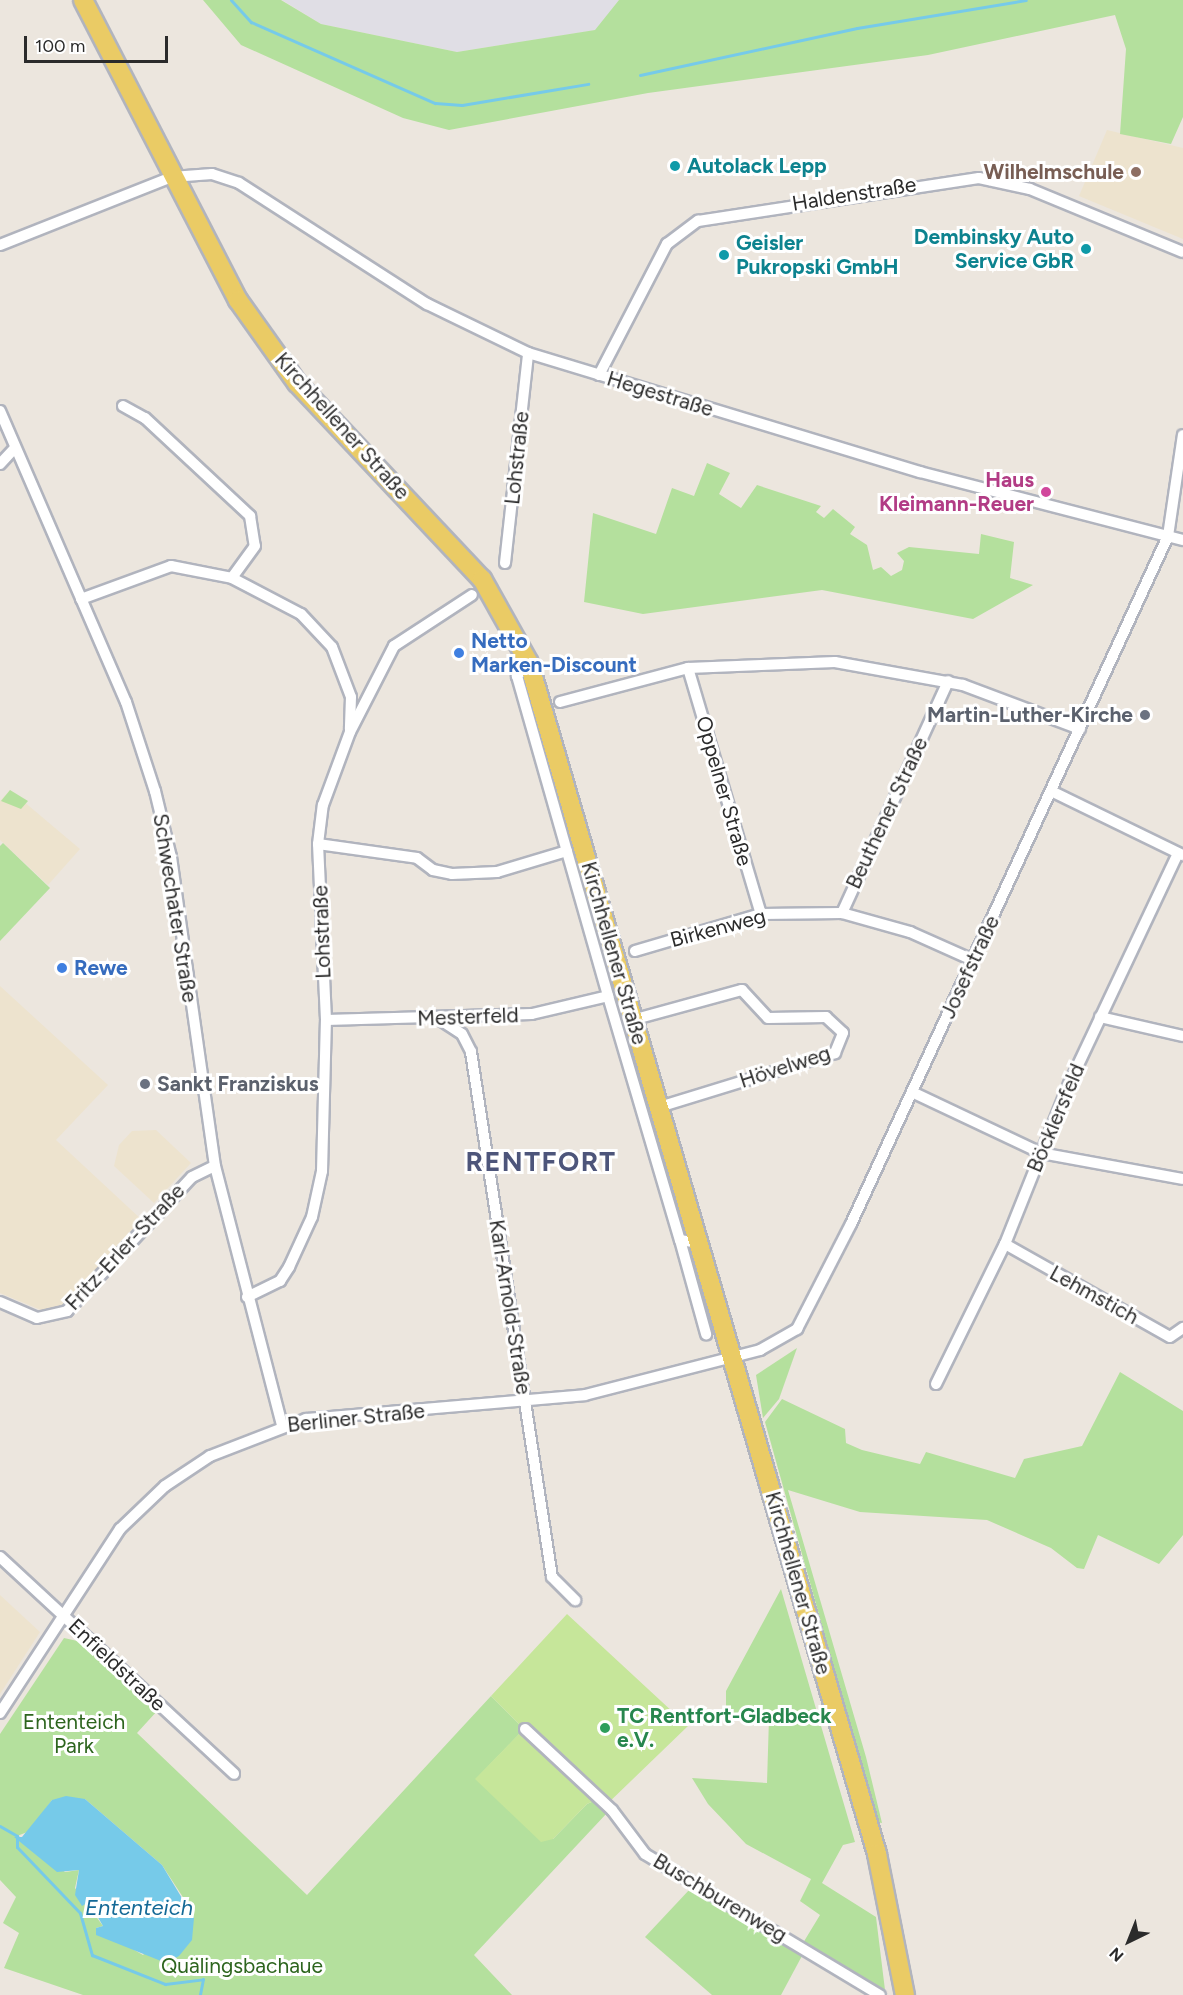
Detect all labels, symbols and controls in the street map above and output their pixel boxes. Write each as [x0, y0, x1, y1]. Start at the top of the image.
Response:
scale bar [27, 24, 171, 62]
text: 100 m [35, 35, 85, 57]
place label: Autolack Lepp [687, 153, 827, 179]
marker: Autolack Lepp [668, 159, 682, 173]
place label: Wilhelmschule [984, 159, 1124, 185]
marker: Wilhelmschule [1129, 165, 1143, 179]
street label: Haldenstraße [790, 172, 918, 216]
place label: Dembinsky Auto Service GbR [914, 224, 1074, 274]
place label: Geisler Pukropski GmbH [736, 230, 898, 280]
marker: Dembinsky Auto Service GbR [1079, 242, 1093, 256]
marker: Geisler Pukropski GmbH [717, 248, 731, 262]
street label: Kirchhellener Straße [269, 347, 415, 505]
street label: Hegestraße [604, 366, 716, 422]
street label: Lohstraße [500, 410, 534, 506]
place label: Haus Kleimann-Reuer [879, 467, 1034, 517]
marker: Haus Kleimann-Reuer [1039, 485, 1053, 499]
place label: Netto Marken-Discount [471, 628, 637, 678]
marker: Netto Marken-Discount [452, 646, 466, 660]
place label: Martin-Luther-Kirche [927, 702, 1133, 728]
marker: Martin-Luther-Kirche [1138, 708, 1152, 722]
street label: Oppelner Straße [691, 713, 757, 869]
street label: Beuthener Straße [841, 733, 933, 893]
street label: Schwechater Straße [148, 812, 202, 1004]
street label: Kirchhellener Straße [576, 859, 652, 1047]
street label: Lohstraße [308, 885, 336, 979]
street label: Birkenweg [668, 903, 768, 953]
street label: Josefstraße [935, 911, 1005, 1023]
place label: Rewe [74, 955, 128, 981]
marker: Rewe [55, 961, 69, 975]
street label: Mesterfeld [417, 1003, 519, 1031]
street label: Hövelweg [736, 1040, 834, 1094]
street label: Böcklersfeld [1022, 1060, 1090, 1176]
place label: Sankt Franziskus [157, 1071, 318, 1097]
marker: Sankt Franziskus [138, 1077, 152, 1091]
district label: RENTFORT [465, 1146, 617, 1178]
street label: Fritz-Erler-Straße [60, 1179, 190, 1315]
street label: Karl-Arnold-Straße [484, 1218, 536, 1396]
street label: Lehmstich [1045, 1260, 1143, 1330]
street label: Berliner Straße [286, 1398, 426, 1438]
street label: Kirchhellener Straße [760, 1489, 836, 1677]
street label: Enfieldstraße [63, 1613, 171, 1717]
place label: TC Rentfort-Gladbeck e.V. [617, 1703, 832, 1753]
park label: Ententeich Park [23, 1709, 125, 1759]
marker: TC Rentfort-Gladbeck e.V. [598, 1721, 612, 1735]
street label: Buschburenweg [649, 1848, 791, 1948]
water label: Ententeich [85, 1895, 193, 1921]
north arrow [1099, 1911, 1159, 1971]
text: N [1105, 1943, 1127, 1966]
park label: Quälingsbachaue [161, 1953, 323, 1979]

